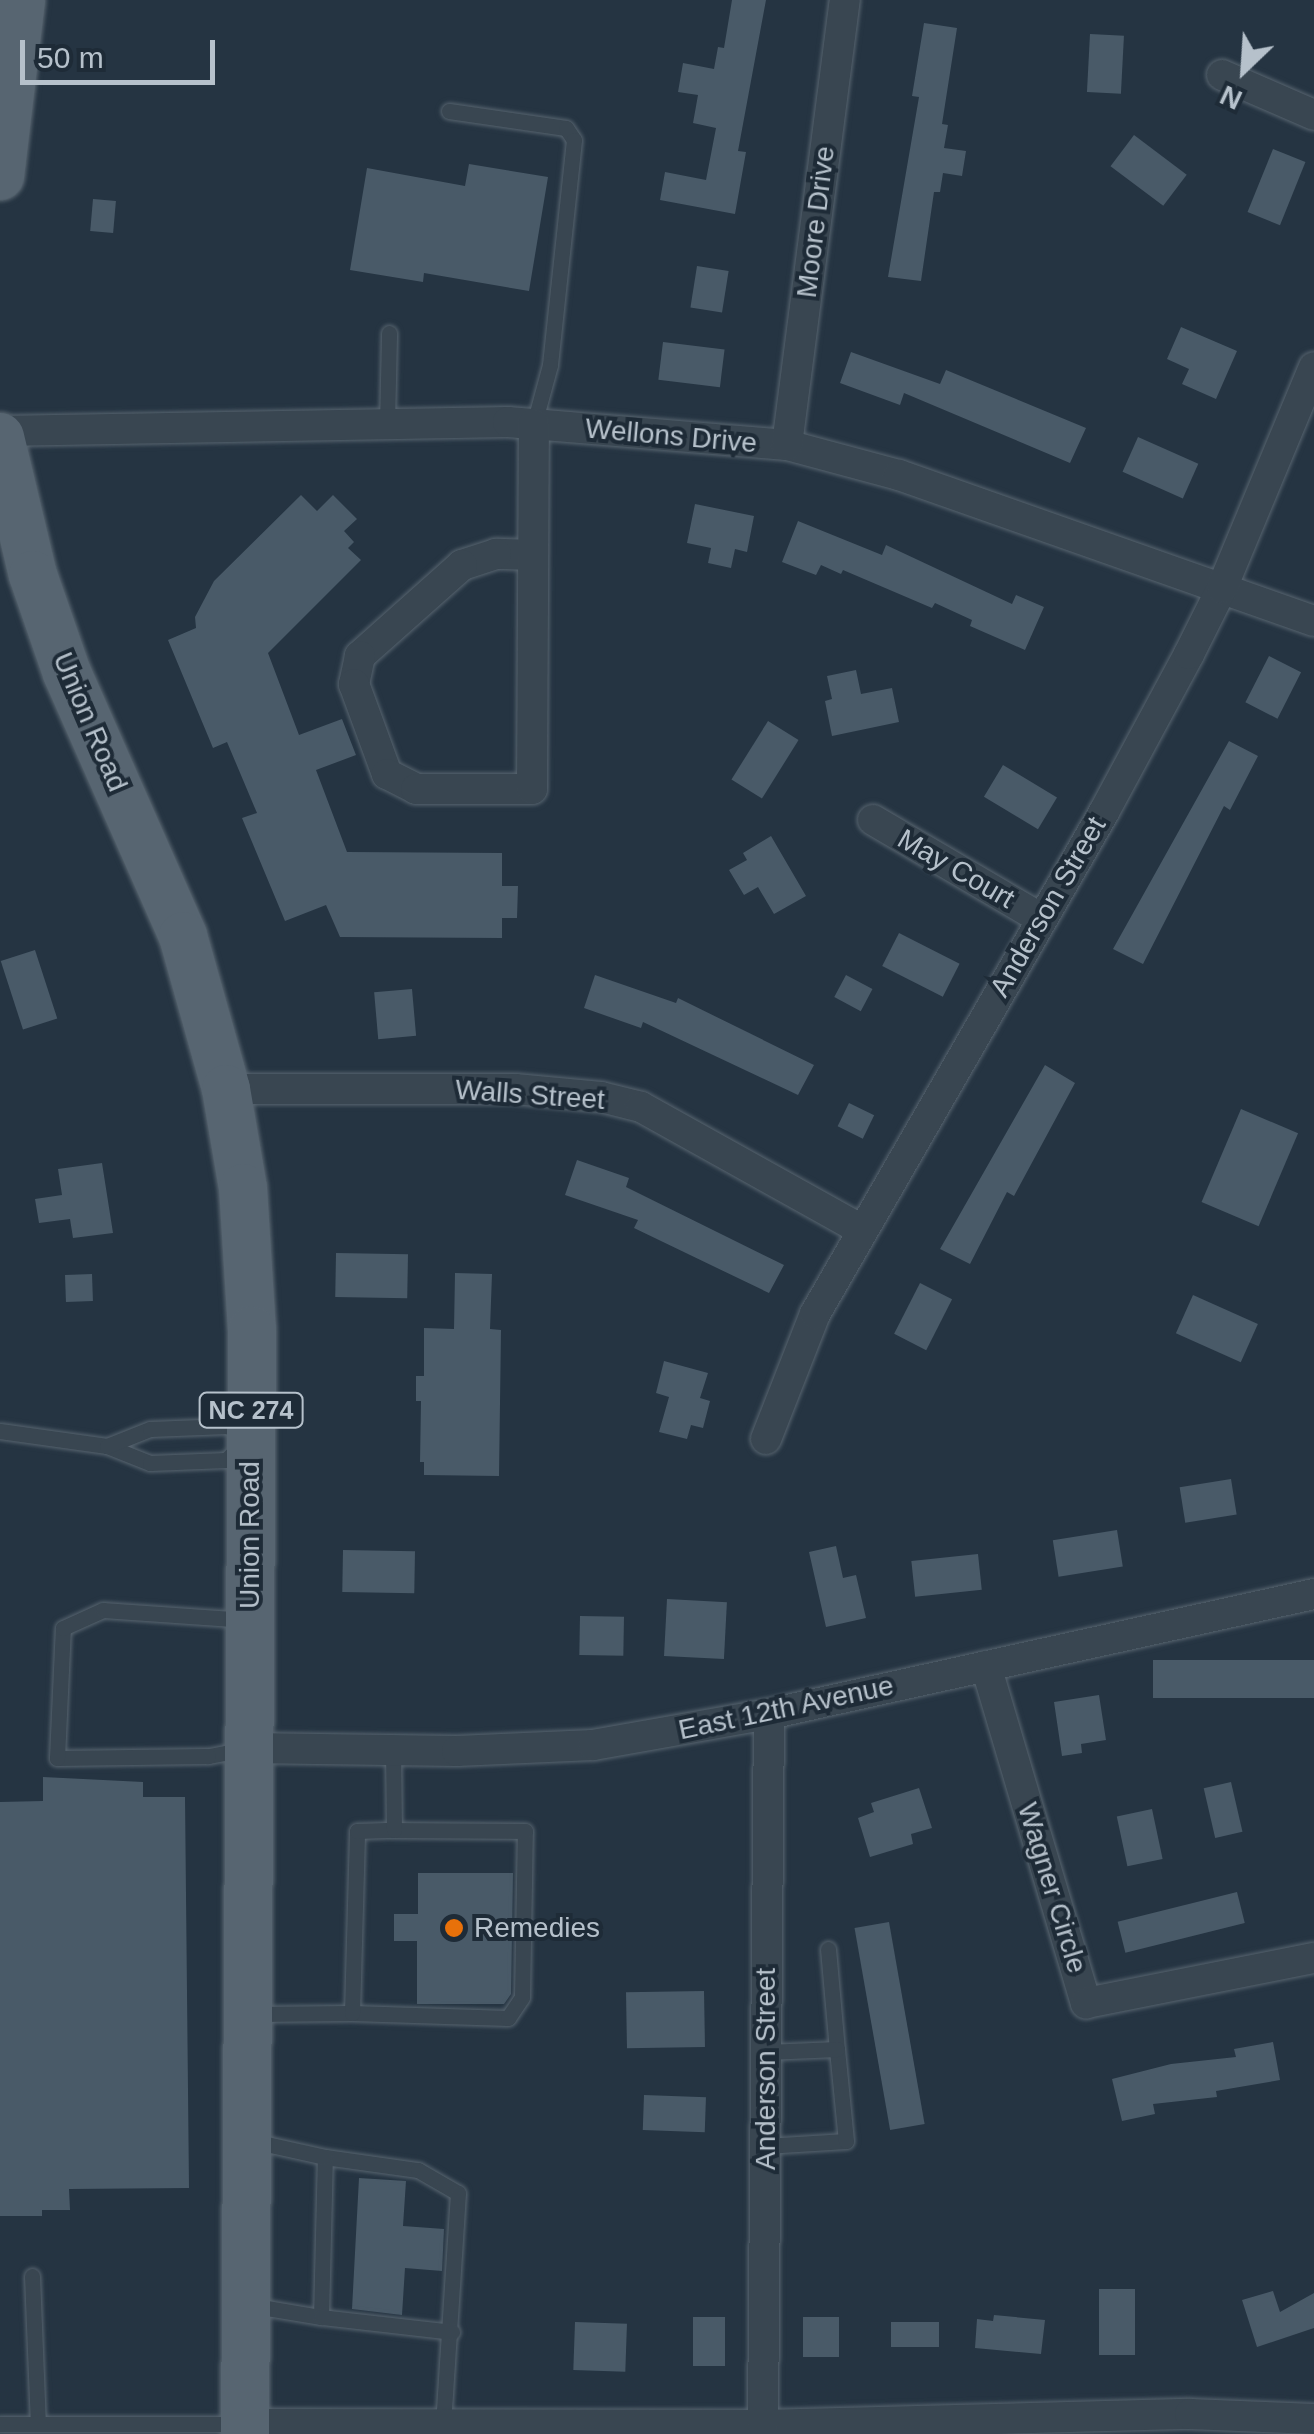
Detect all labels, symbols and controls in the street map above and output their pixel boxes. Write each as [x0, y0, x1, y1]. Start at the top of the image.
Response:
scale bar [25, 20, 220, 82]
north arrow [1194, 20, 1294, 120]
text: 50 m [37, 41, 104, 74]
text: N [1215, 79, 1247, 116]
street label: Moore Drive [790, 144, 842, 300]
street label: Wellons Drive [584, 412, 758, 460]
street label: Union Road [46, 647, 134, 797]
street label: Anderson Street [983, 811, 1113, 1003]
street label: May Court [892, 822, 1020, 916]
street label: Walls Street [454, 1073, 606, 1117]
road number: NC 274 [198, 1390, 304, 1430]
street label: Union Road [233, 1461, 267, 1609]
street label: East 12th Avenue [675, 1669, 897, 1747]
street label: Wagner Circle [1010, 1799, 1094, 1977]
place label: Remedies [474, 1911, 600, 1945]
marker: Remedies [443, 1917, 465, 1939]
street label: Anderson Street [749, 1968, 783, 2170]

